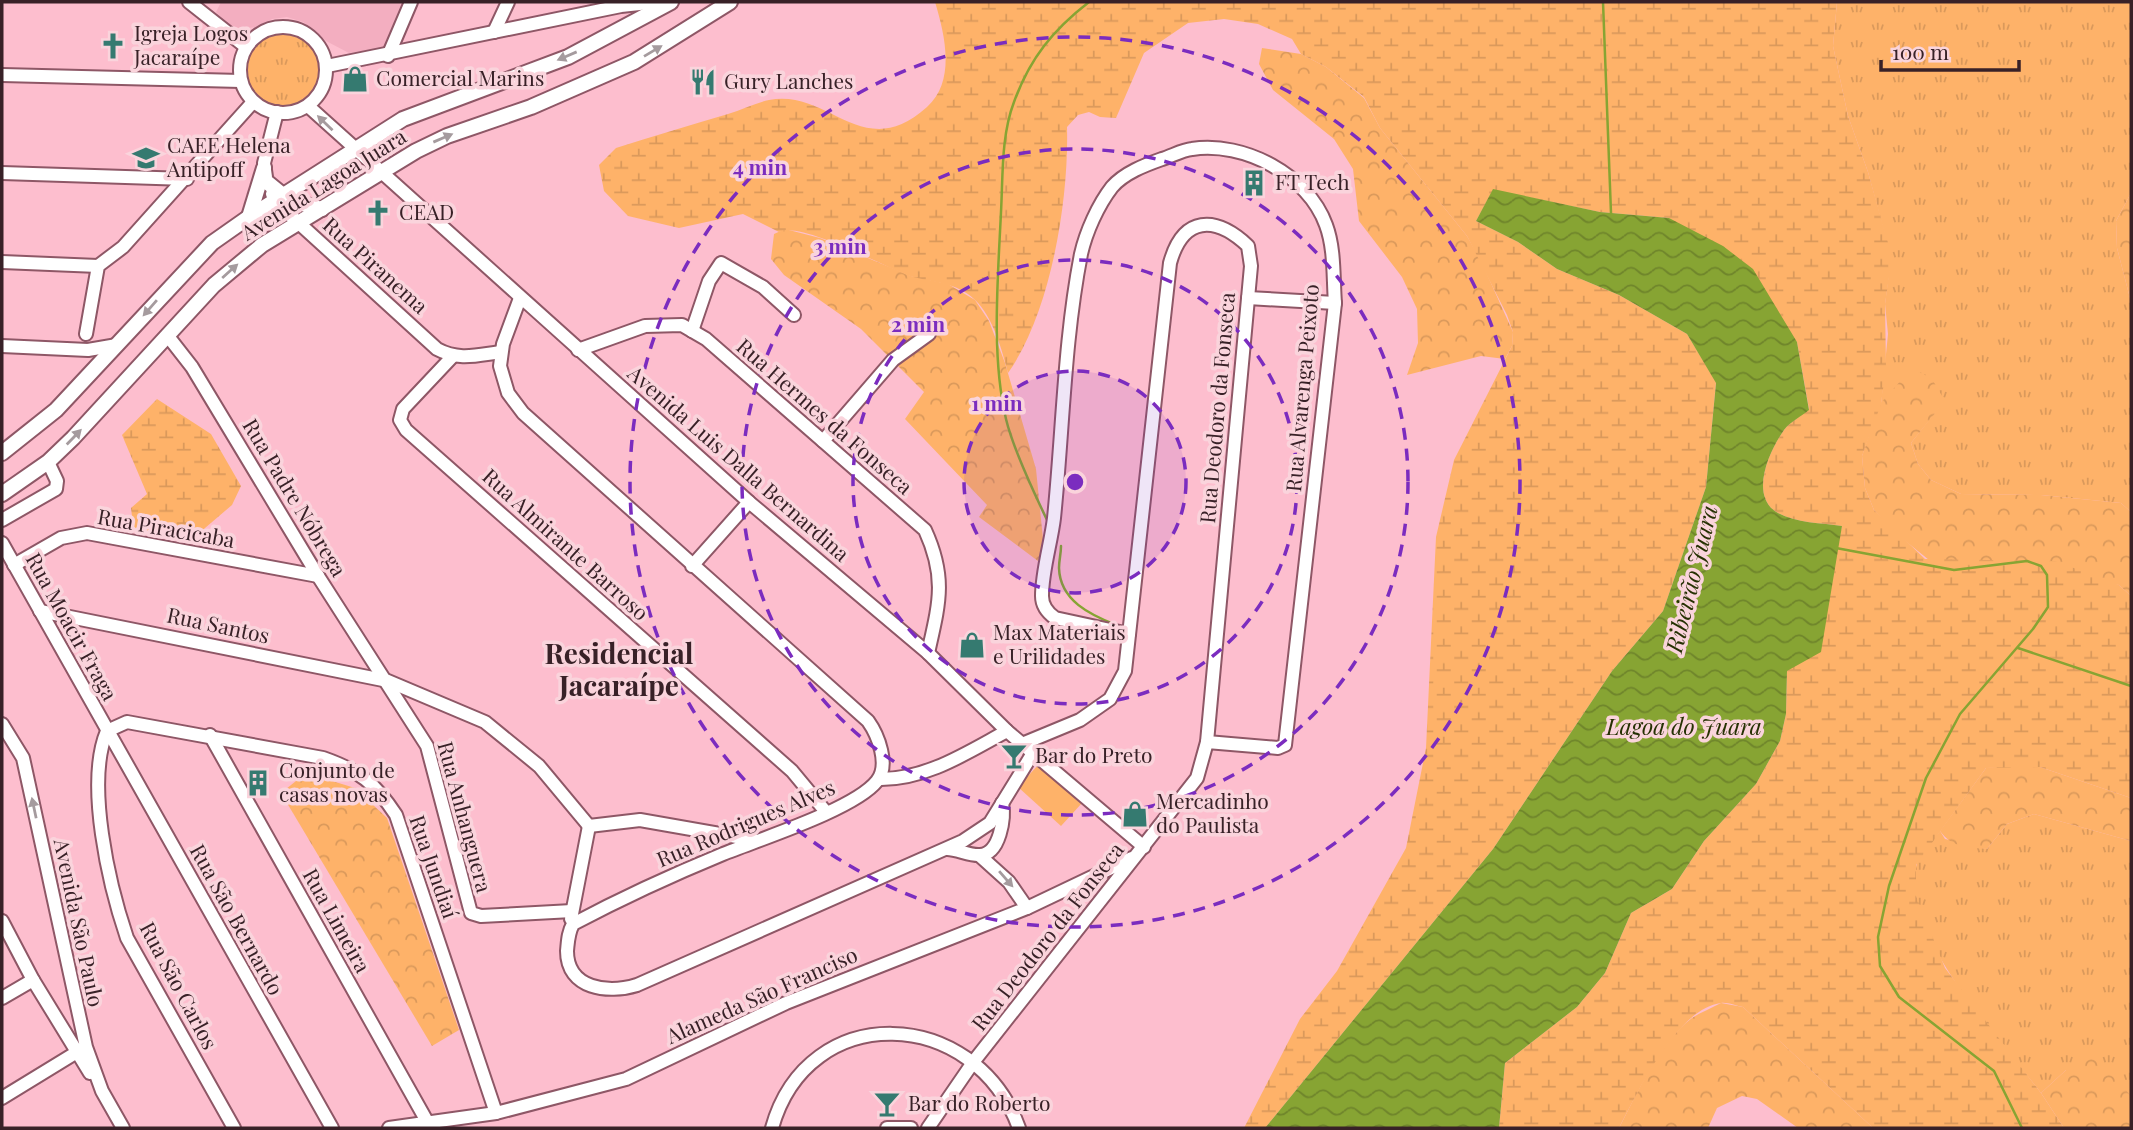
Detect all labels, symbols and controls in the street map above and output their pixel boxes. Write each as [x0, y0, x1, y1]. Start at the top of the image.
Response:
place label: Igreja Logos Jacaraípe [133, 18, 248, 70]
scale bar [1881, 28, 2019, 72]
church icon: Igreja Logos Jacaraípe [98, 31, 128, 61]
text: 100 m [1892, 37, 1949, 65]
one-way arrow [643, 44, 662, 57]
one-way arrow [557, 51, 578, 62]
place label: Comercial Marins [376, 63, 544, 91]
shop icon: Comercial Marins [340, 64, 370, 94]
place label: Gury Lanches [724, 66, 854, 94]
restaurant icon: Gury Lanches [688, 67, 718, 97]
one-way arrow [317, 115, 334, 132]
street label: Avenida Lagoa Juara [234, 121, 411, 246]
place label: CAEE Helena Antipoff [166, 130, 291, 182]
one-way arrow [433, 132, 454, 143]
school or university icon: CAEE Helena Antipoff [131, 143, 161, 173]
text: 4 min [733, 152, 787, 180]
place label: FT Tech [1275, 167, 1350, 195]
building icon: FT Tech [1239, 168, 1269, 198]
place label: CEAD [399, 197, 454, 225]
church icon: CEAD [363, 198, 393, 228]
street label: Rua Piranema [318, 210, 435, 319]
text: 3 min [813, 231, 867, 259]
one-way arrow [221, 263, 238, 279]
street label: Rua Alvarenga Peixoto [1278, 283, 1324, 493]
street label: Rua Deodoro da Fonseca [1192, 291, 1240, 524]
one-way arrow [143, 299, 158, 316]
text: 2 min [891, 309, 945, 337]
street label: Rua Hermes da Fonseca [731, 331, 920, 500]
street label: Avenida Luis Dalla Bernardina [622, 358, 856, 567]
text: 1 min [971, 388, 1023, 416]
street label: Rua Padre Nóbrega [237, 413, 354, 582]
one-way arrow [66, 428, 83, 445]
street label: Rua Almirante Barroso [477, 461, 655, 626]
centre of rings [1063, 470, 1087, 494]
street label: Rua Piracicaba [96, 501, 238, 553]
water label: Ribeirão Juara [1657, 502, 1724, 656]
street label: Rua Moacir Fraga [21, 547, 125, 705]
street label: Rua Santos [165, 600, 272, 649]
place label: Max Materiais e Urilidades [993, 617, 1126, 669]
shop icon: Max Materiais e Urilidades [957, 630, 987, 660]
district label: Residencial Jacaraípe [544, 634, 694, 703]
water label: Lagoa do Juara [1605, 710, 1762, 741]
street label: Rua Anhanguera [432, 738, 500, 896]
place label: Bar do Preto [1035, 740, 1152, 768]
bar icon: Bar do Preto [999, 741, 1029, 771]
place label: Conjunto de casas novas [279, 755, 395, 807]
building icon: Conjunto de casas novas [243, 768, 273, 798]
street label: Rua Rodrigues Alves [652, 772, 839, 872]
place label: Mercadinho do Paulista [1156, 786, 1269, 838]
one-way arrow [28, 797, 39, 819]
shop icon: Mercadinho do Paulista [1120, 799, 1150, 829]
street label: Rua Jundiaí [404, 811, 466, 922]
street label: Avenida São Paulo [48, 835, 111, 1009]
street label: Rua Deodoro da Fonseca [964, 835, 1129, 1036]
street label: Rua São Bernardo [185, 839, 291, 999]
street label: Rua Limeira [298, 863, 378, 978]
one-way arrow [997, 870, 1013, 887]
street label: Rua São Carlos [134, 917, 225, 1054]
street label: Alameda São Franciso [660, 939, 861, 1049]
place label: Bar do Roberto [908, 1088, 1050, 1116]
bar icon: Bar do Roberto [872, 1089, 902, 1119]

